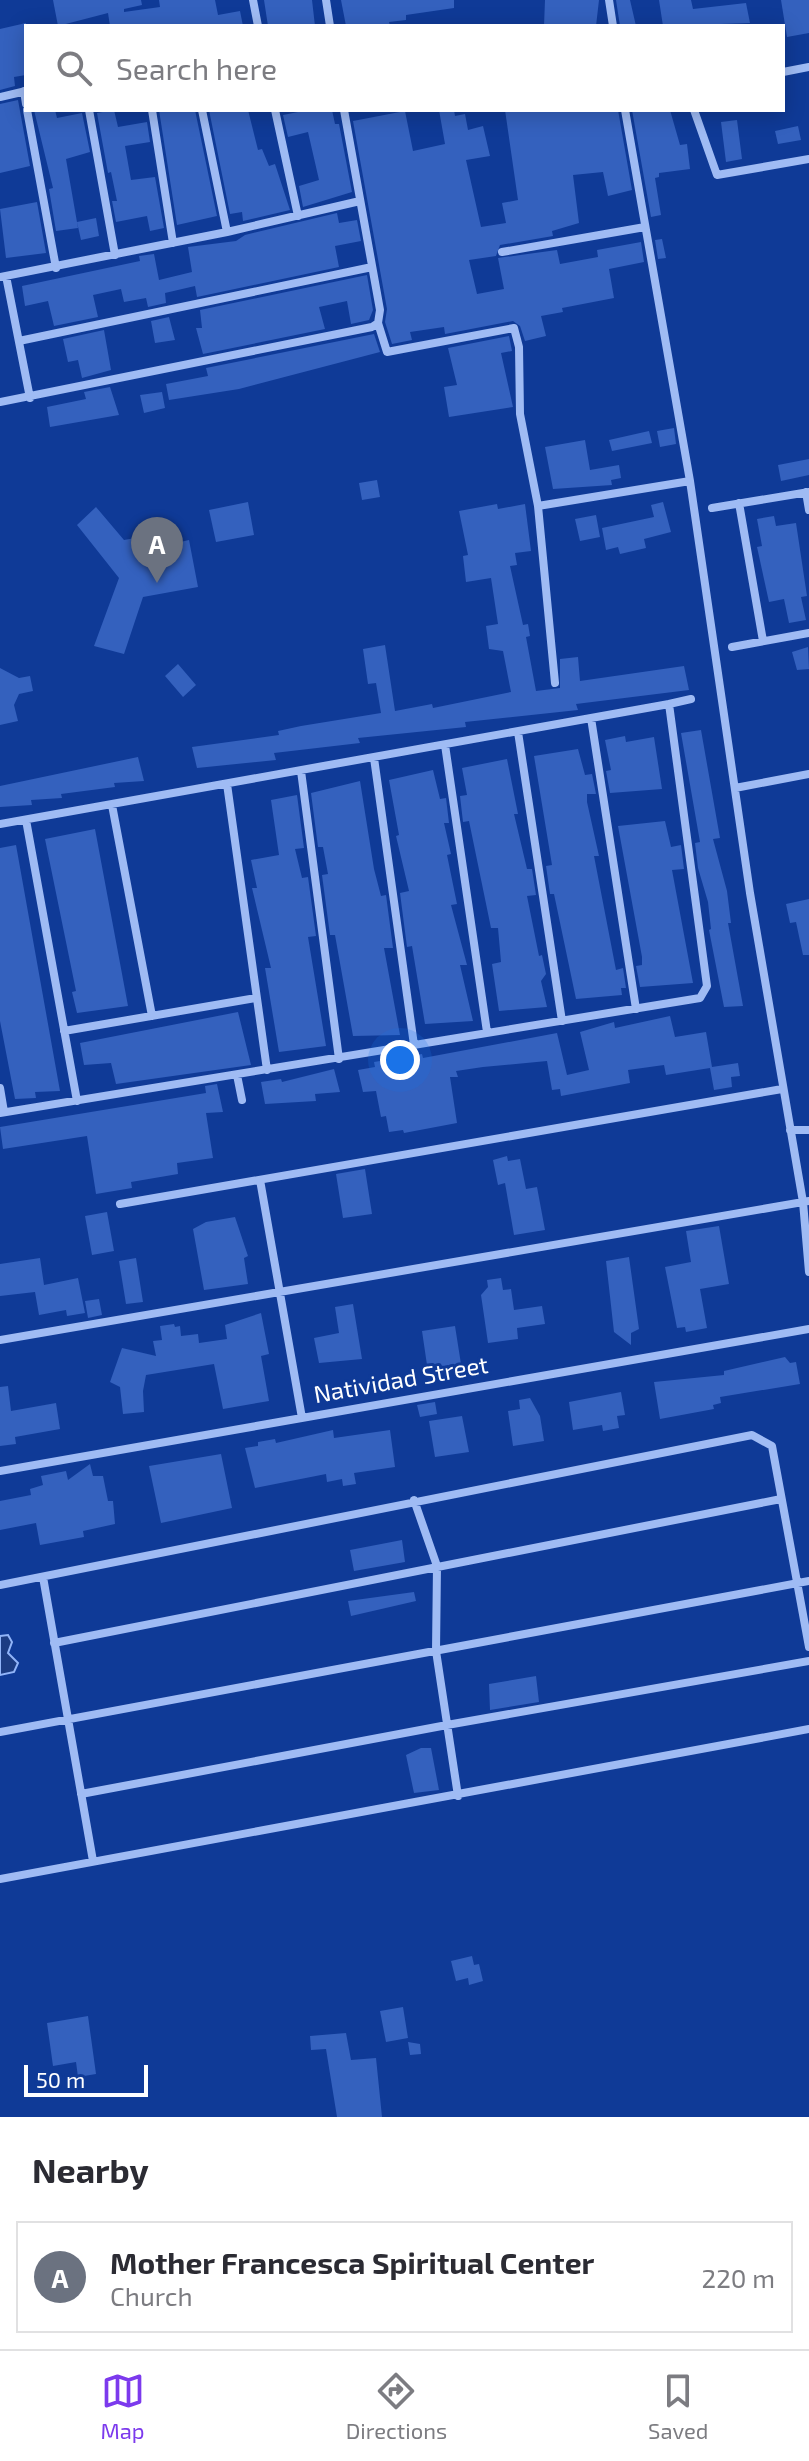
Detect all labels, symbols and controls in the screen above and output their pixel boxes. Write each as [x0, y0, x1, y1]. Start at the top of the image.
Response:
search box [24, 24, 785, 112]
icon: search [52, 46, 96, 90]
text: Search here [116, 50, 277, 86]
pin: A [131, 517, 183, 583]
your location [380, 1040, 420, 1080]
street label: Natividad Street [311, 1349, 490, 1408]
scale bar [24, 2061, 148, 2097]
text: 50 m [36, 2066, 85, 2092]
text: Nearby [32, 2149, 149, 2190]
text: Mother Francesca Spiritual Center [110, 2244, 594, 2280]
text: A [52, 2262, 68, 2293]
text: 220 m [702, 2262, 775, 2293]
text: Church [110, 2280, 193, 2311]
tab: Map [101, 2369, 145, 2443]
tab: Directions [346, 2369, 447, 2443]
tab: Saved [648, 2369, 708, 2443]

